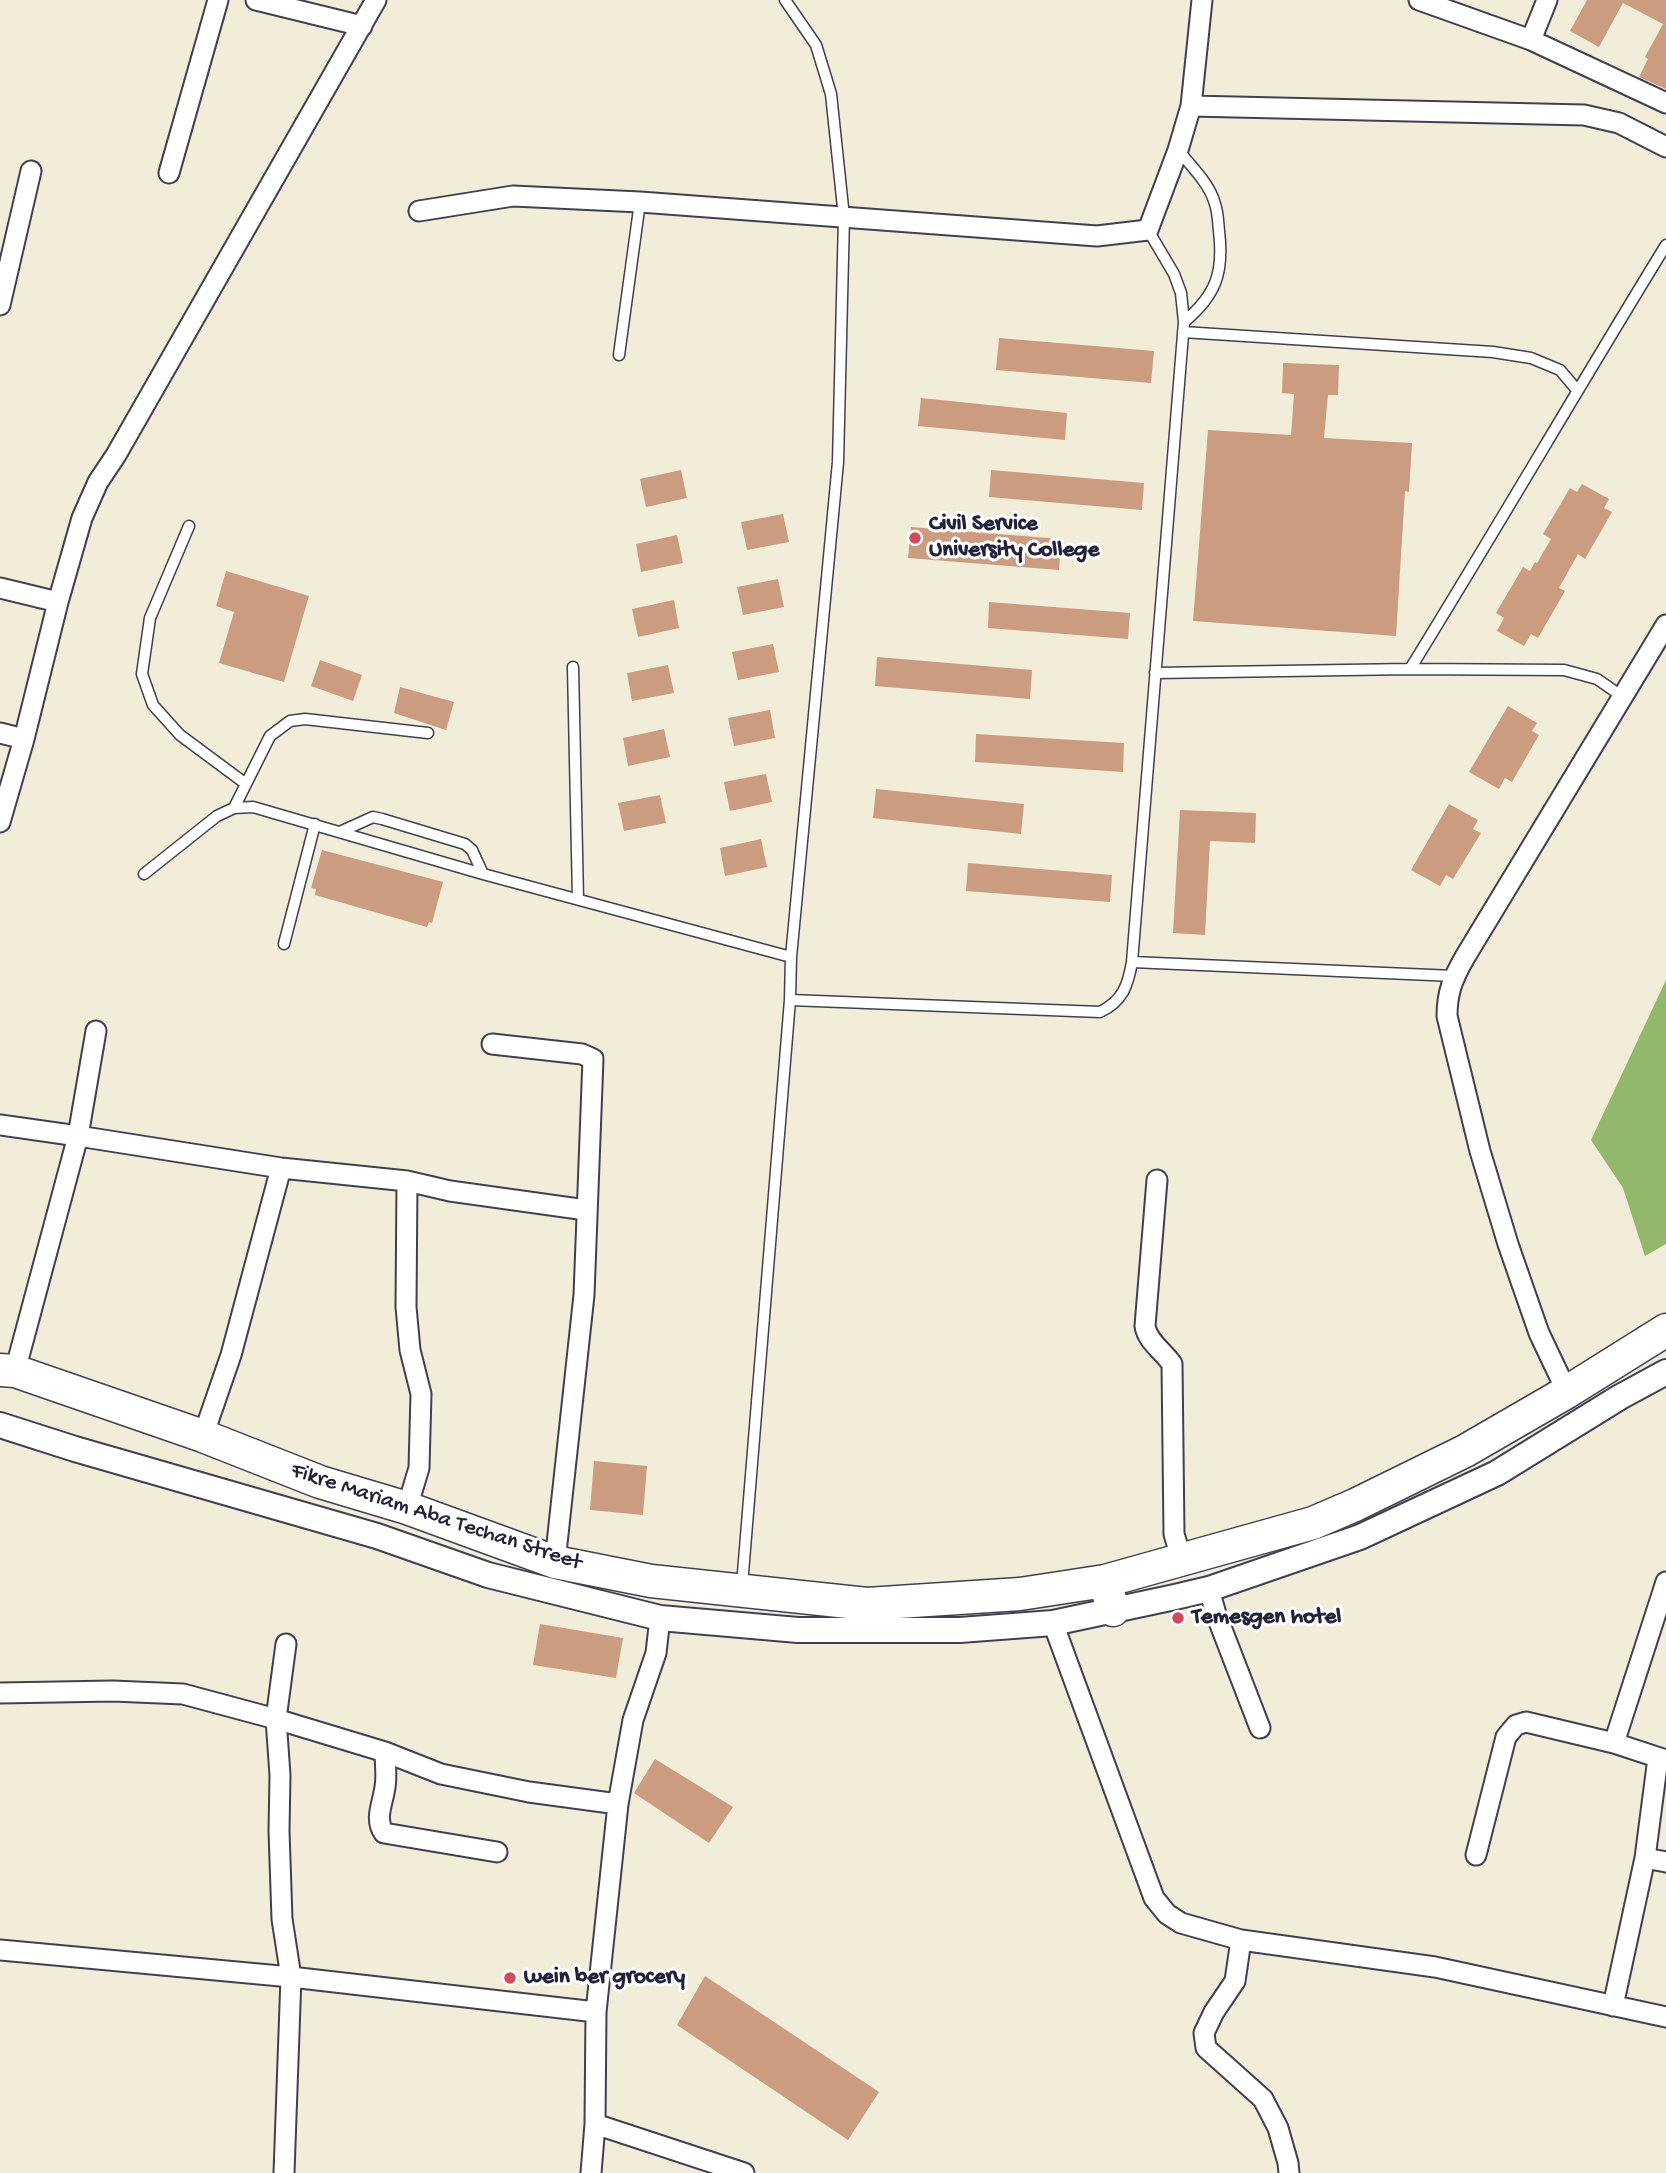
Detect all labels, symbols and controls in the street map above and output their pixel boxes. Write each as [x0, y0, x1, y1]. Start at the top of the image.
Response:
place label: Civil Service University College [929, 511, 1099, 565]
marker: Civil Service University College [907, 530, 923, 546]
street label: Fikre Mariam Aba Techan Street [287, 1458, 585, 1578]
place label: Temesgen hotel [1192, 1604, 1341, 1632]
marker: Temesgen hotel [1170, 1610, 1186, 1626]
place label: wein ber grocery [524, 1964, 685, 1992]
marker: wein ber grocery [502, 1970, 518, 1986]

